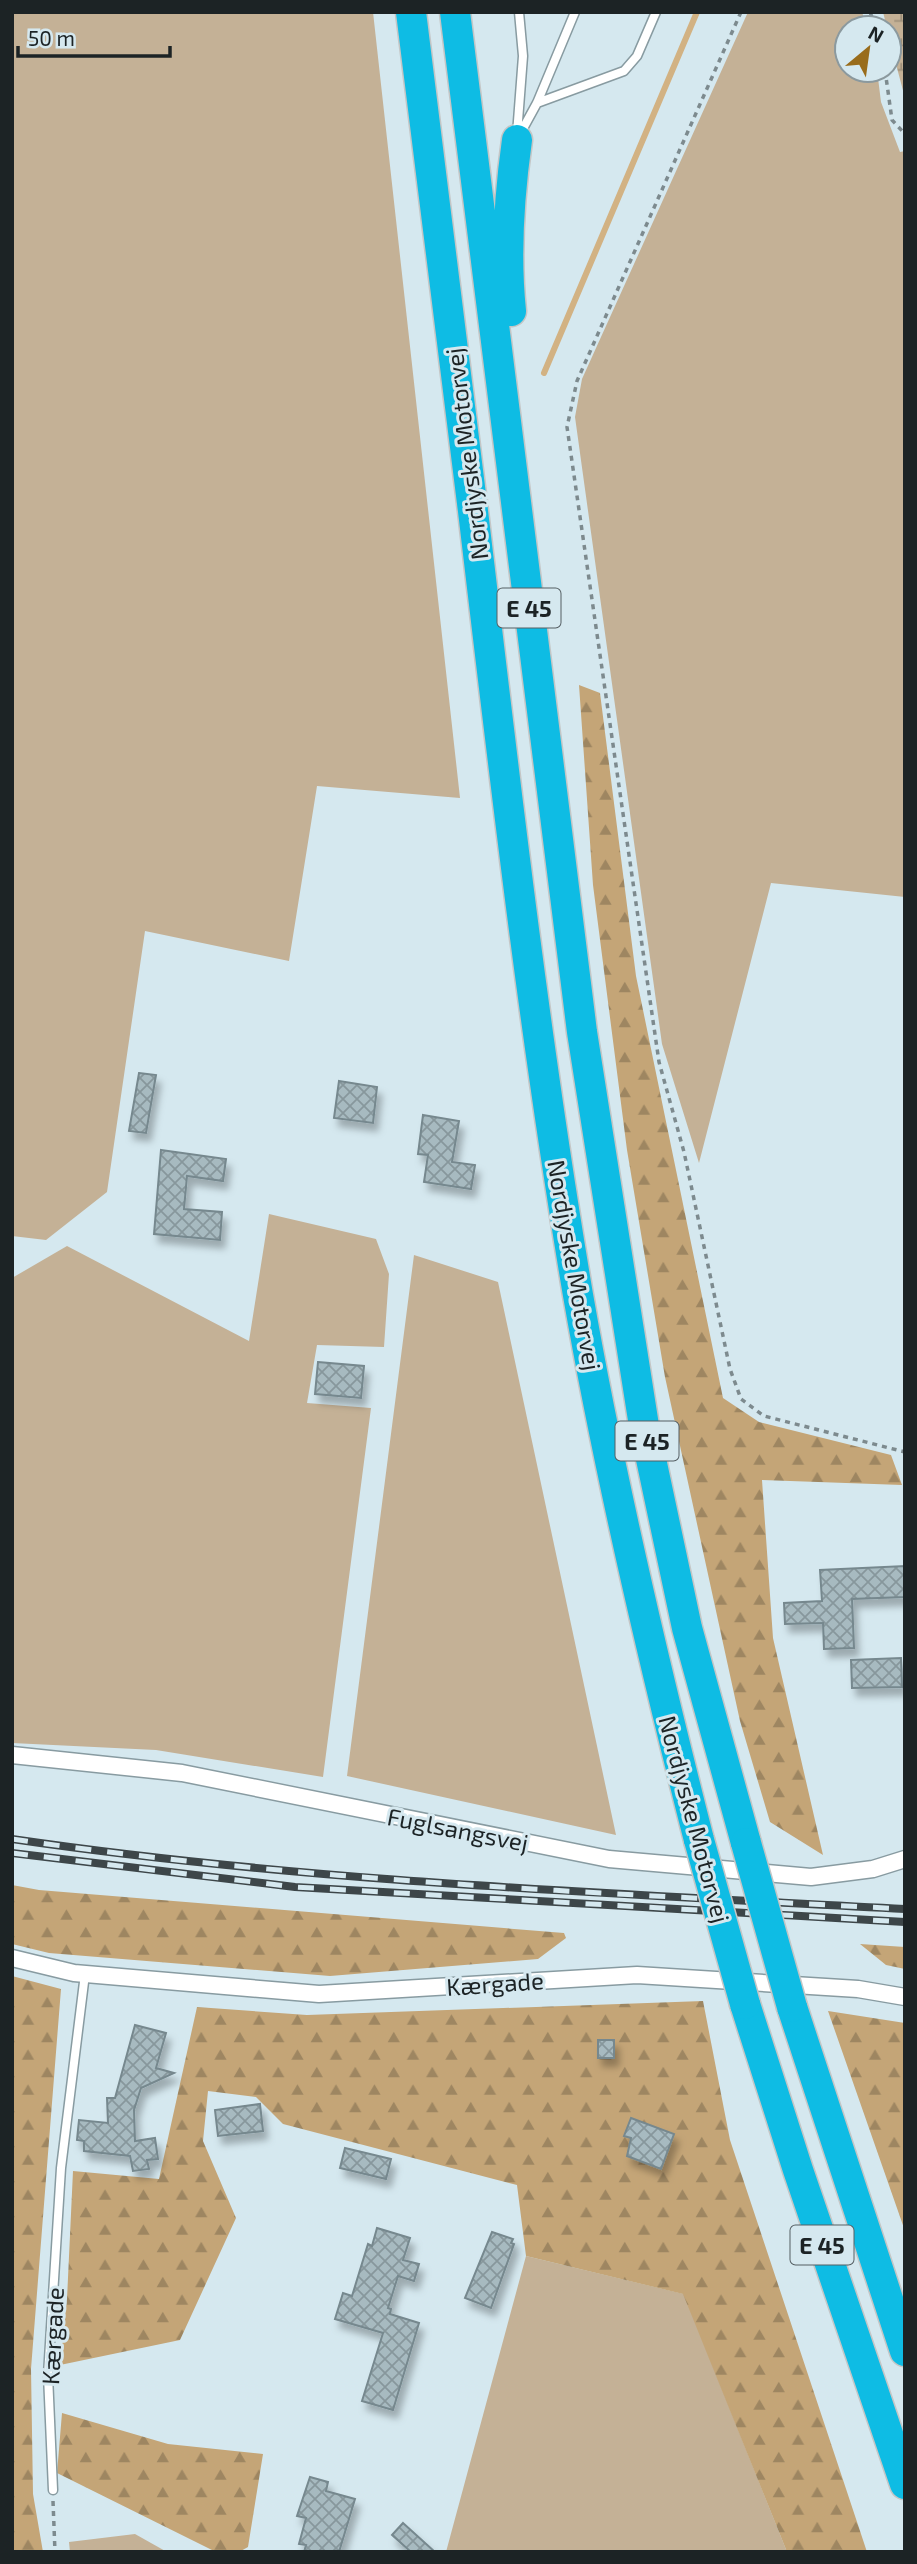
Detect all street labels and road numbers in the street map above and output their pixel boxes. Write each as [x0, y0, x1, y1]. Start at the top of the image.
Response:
street label: Nordjyske Motorvej [439, 346, 493, 562]
road number: E 45 [498, 588, 560, 628]
street label: Nordjyske Motorvej [542, 1158, 608, 1372]
road number: E 45 [616, 1422, 678, 1460]
street label: Nordjyske Motorvej [653, 1712, 737, 1926]
street label: Fuglsangsvej [385, 1801, 531, 1857]
street label: Kærgade [445, 1965, 545, 2001]
road number: E 45 [790, 2226, 854, 2264]
street label: Kærgade [35, 2286, 69, 2386]

